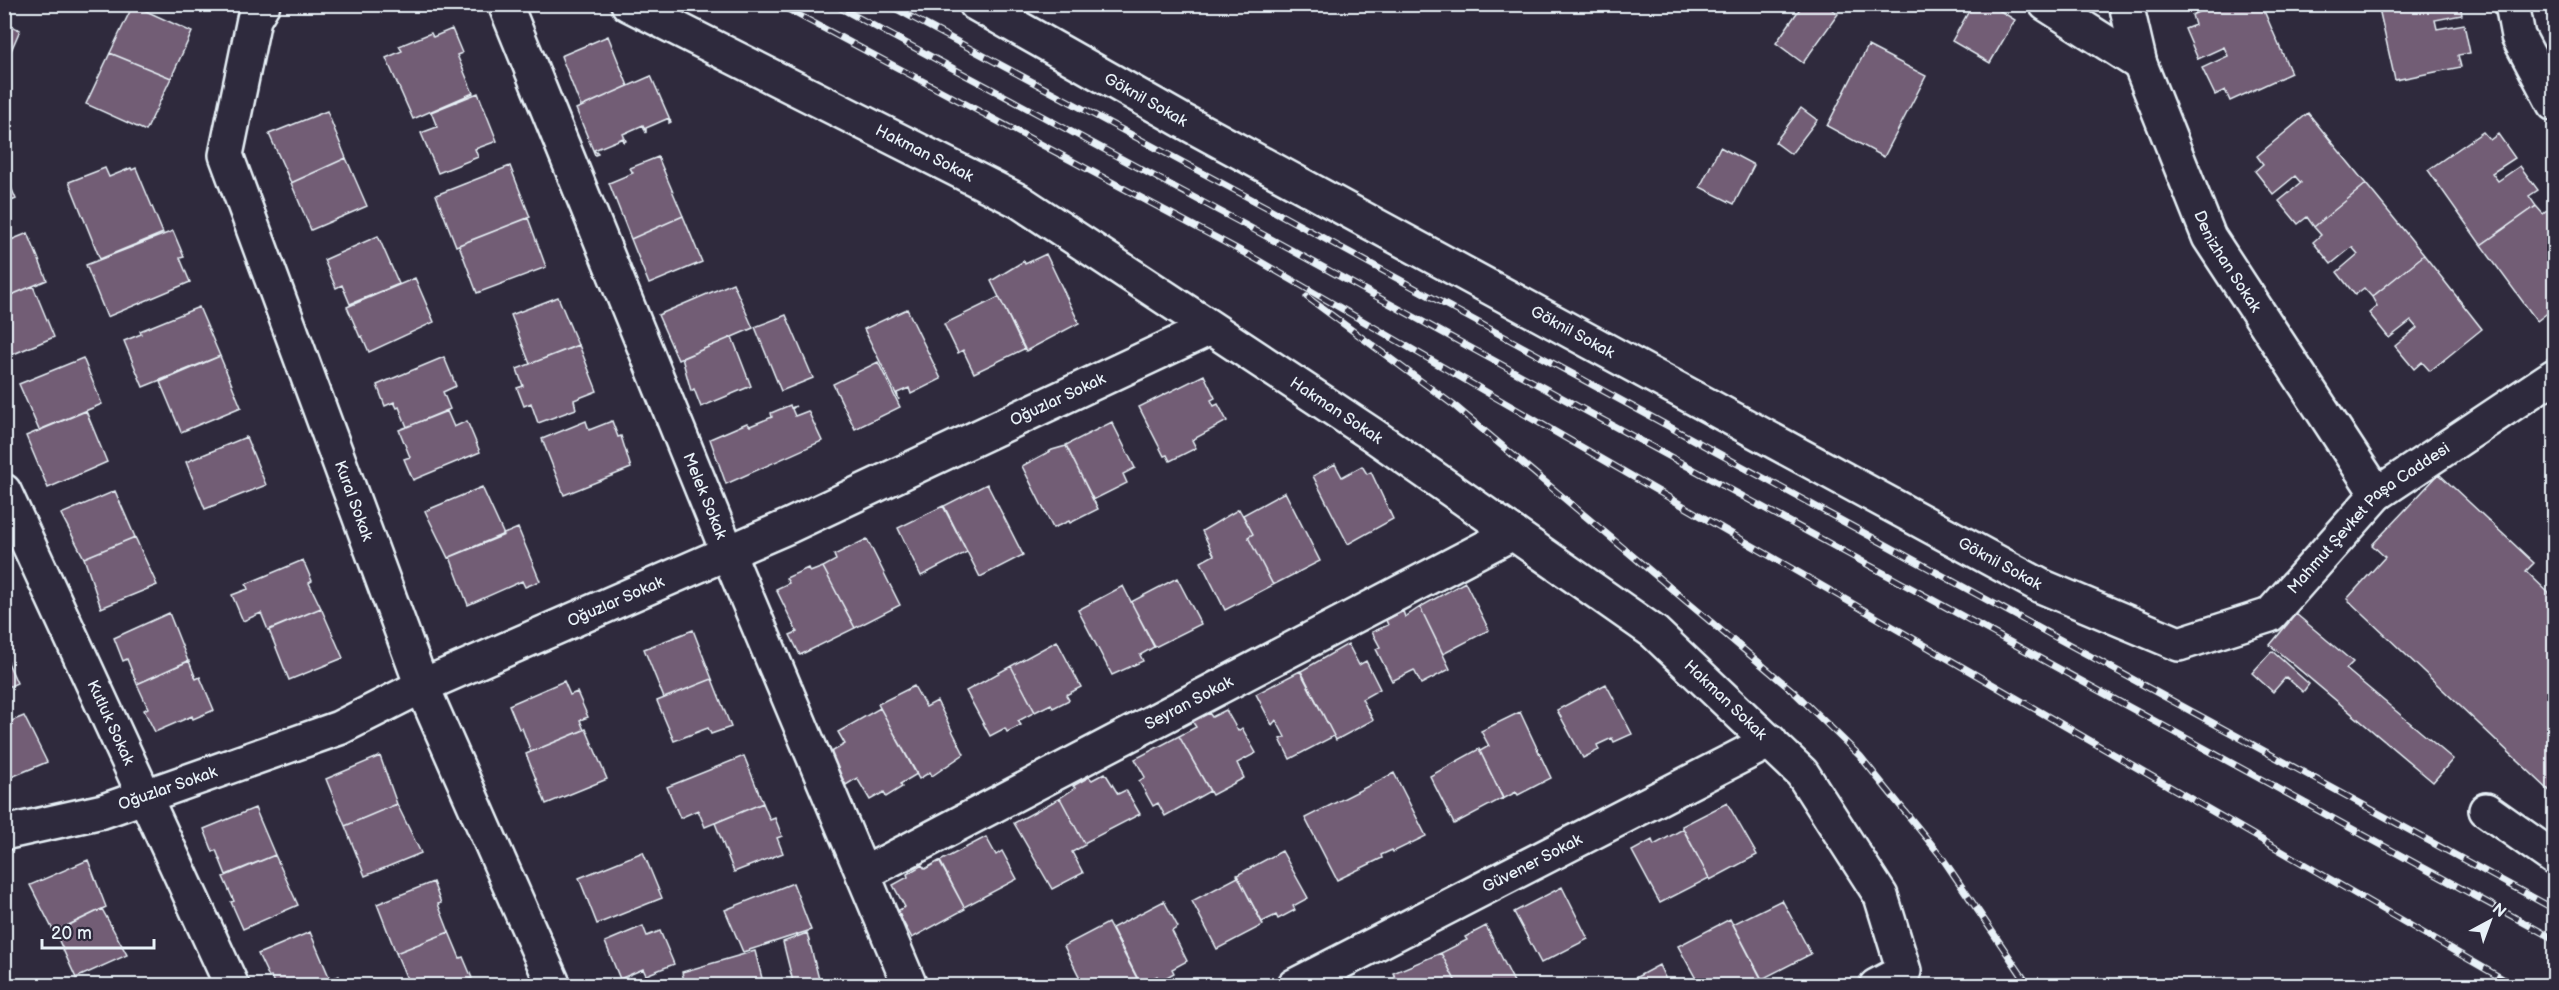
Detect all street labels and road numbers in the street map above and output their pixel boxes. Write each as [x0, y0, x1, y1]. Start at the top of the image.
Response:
street label: Göknil Sokak [1101, 69, 1191, 131]
street label: Hakman Sokak [872, 121, 977, 186]
street label: Denizhan Sokak [2190, 208, 2265, 316]
street label: Göknil Sokak [1527, 302, 1618, 363]
street label: Oğuzlar Sokak [1007, 369, 1109, 430]
street label: Hakman Sokak [1286, 373, 1386, 448]
street label: Mahmut Şevket Paşa Caddesi [2284, 439, 2453, 598]
street label: Melek Sokak [679, 450, 731, 542]
street label: Kural Sokak [330, 458, 377, 544]
street label: Göknil Sokak [1955, 533, 2045, 594]
street label: Oğuzlar Sokak [565, 572, 667, 631]
street label: Hakman Sokak [1680, 656, 1771, 744]
street label: Seyran Sokak [1141, 672, 1236, 734]
street label: Kutluk Sokak [83, 677, 139, 768]
street label: Oğuzlar Sokak [116, 762, 220, 814]
street label: Güvener Sokak [1479, 830, 1586, 897]

